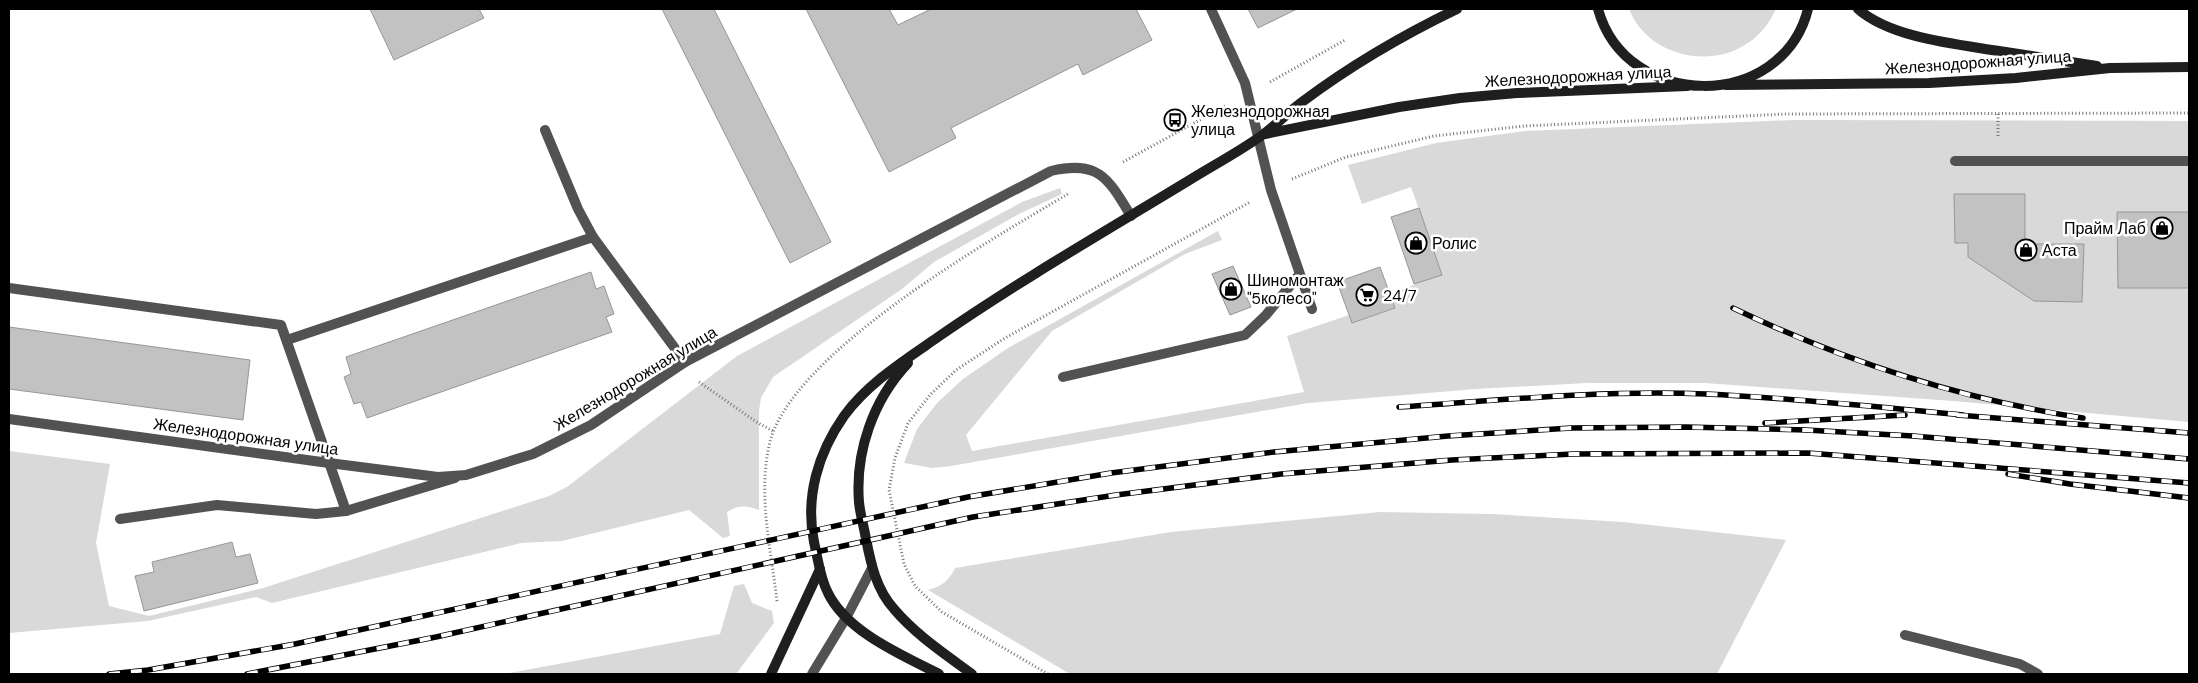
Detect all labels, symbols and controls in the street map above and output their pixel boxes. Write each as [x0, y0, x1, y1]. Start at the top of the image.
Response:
street label: Железнодорожная улица [1884, 46, 2072, 79]
street label: Железнодорожная улица [1484, 61, 1672, 92]
place label: Железнодорожная улица [1191, 101, 1330, 140]
bus stop icon: Железнодорожная улица [1163, 108, 1187, 132]
shop icon: Прайм Лаб [2150, 216, 2174, 240]
place label: Прайм Лаб [2064, 218, 2146, 239]
shop icon: Ролис [1404, 231, 1428, 255]
place label: Ролис [1432, 233, 1477, 254]
shop icon: Аста [2014, 238, 2038, 262]
place label: Аста [2042, 240, 2077, 261]
place label: Шиномонтаж "5колесо" [1247, 270, 1344, 309]
shop icon: Шиномонтаж "5колесо" [1219, 277, 1243, 301]
supermarket icon: 24/7 [1355, 283, 1379, 307]
place label: 24/7 [1383, 285, 1416, 306]
street label: Железнодорожная улица [550, 321, 721, 436]
street label: Железнодорожная улица [152, 413, 340, 460]

